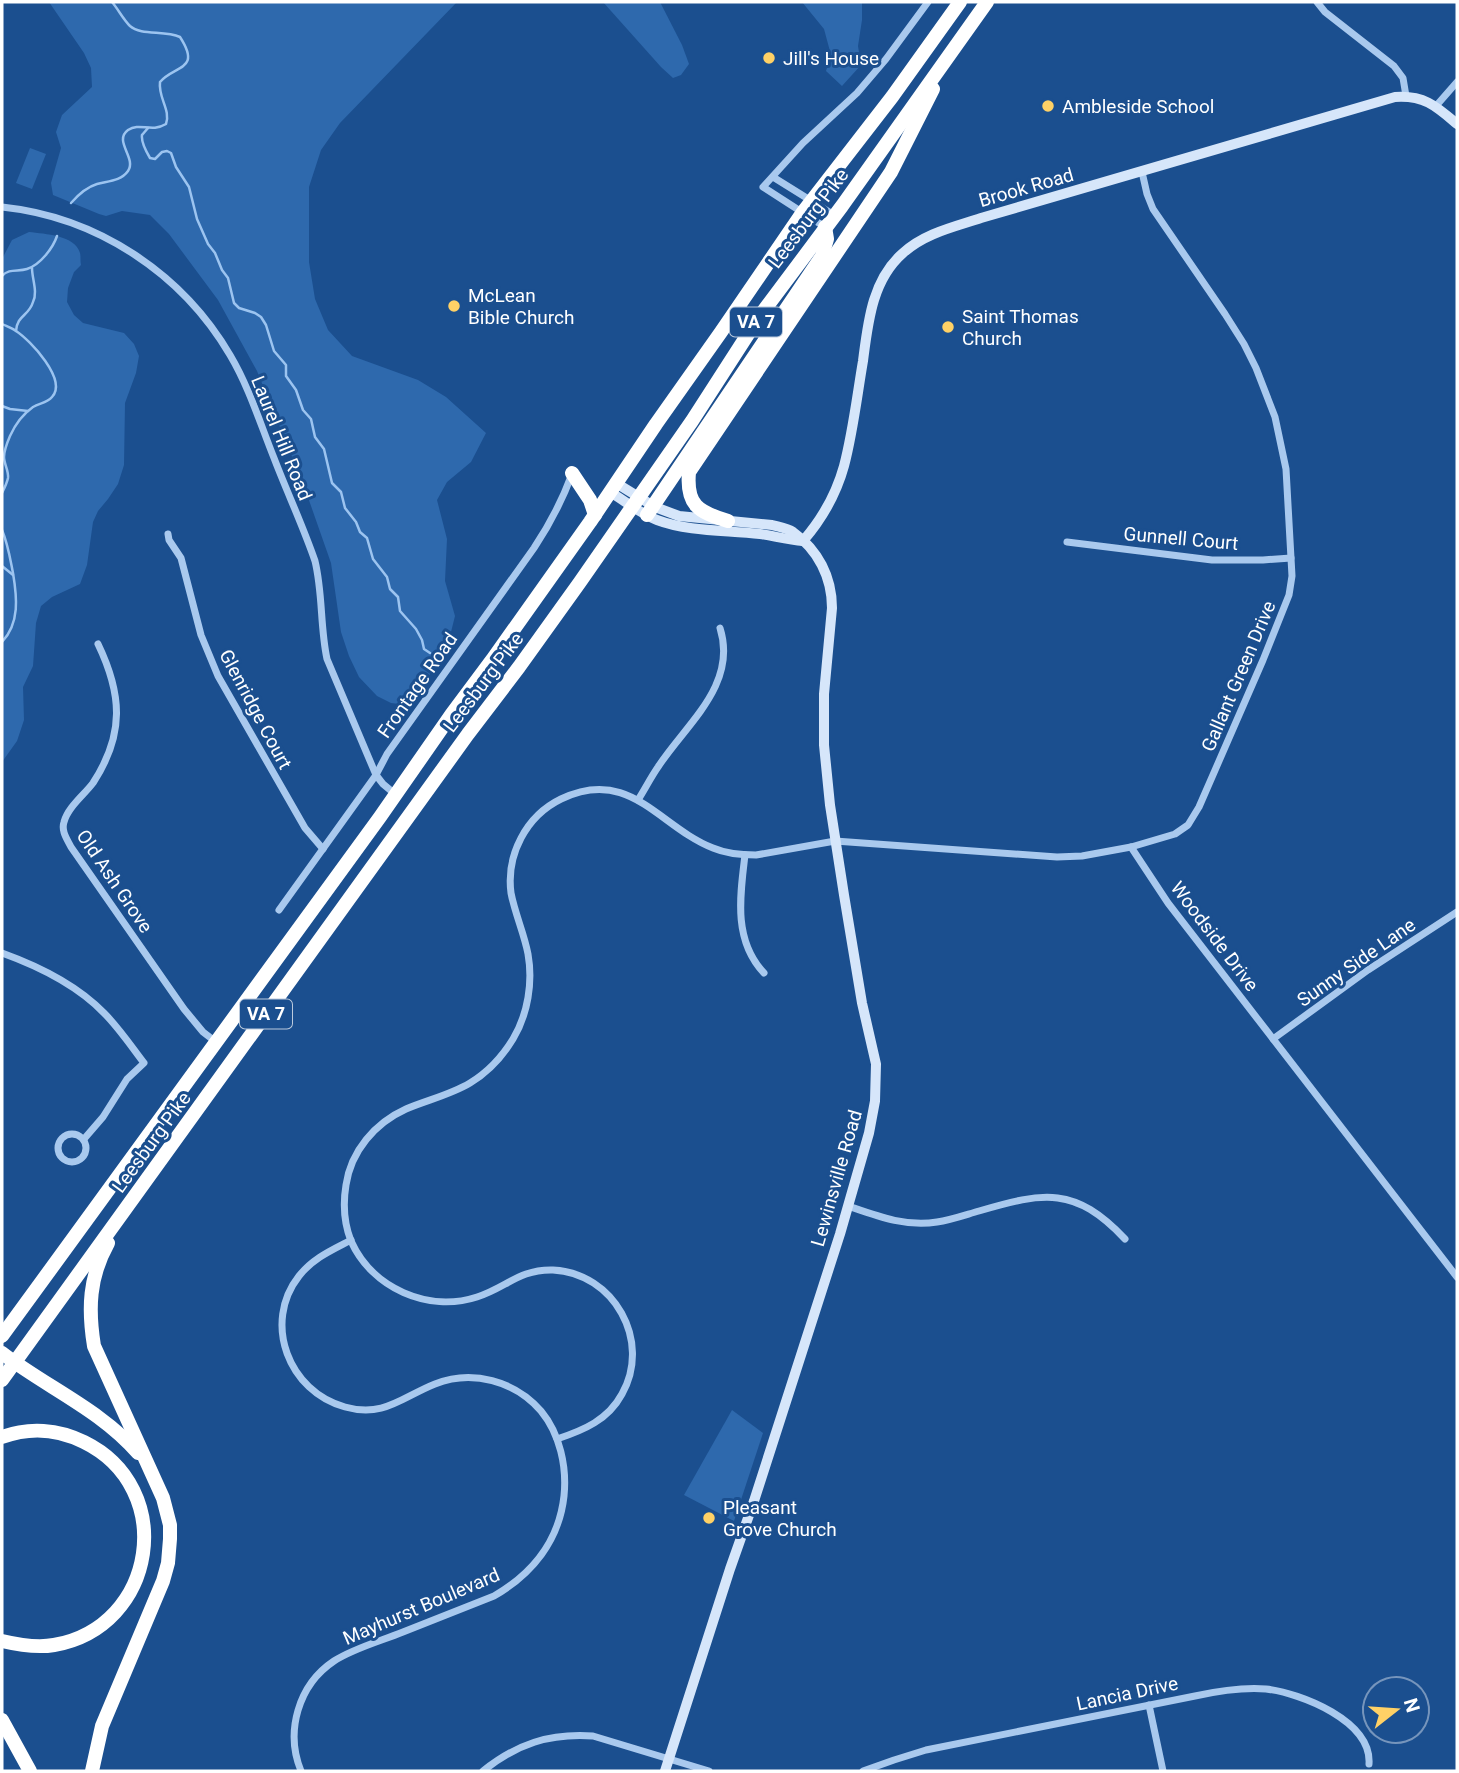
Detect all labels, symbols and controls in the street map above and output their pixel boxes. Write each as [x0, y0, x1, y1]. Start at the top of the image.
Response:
place label: Jill's House [783, 47, 879, 70]
marker: Jill's House [761, 50, 777, 66]
place label: Ambleside School [1062, 95, 1214, 118]
marker: Ambleside School [1040, 98, 1056, 114]
street label: Brook Road [976, 163, 1076, 212]
street label: Leesburg Pike [763, 164, 853, 273]
place label: McLean Bible Church [468, 284, 575, 329]
marker: McLean Bible Church [446, 298, 462, 314]
place label: Saint Thomas Church [962, 305, 1079, 350]
road number: VA 7 [730, 308, 782, 336]
marker: Saint Thomas Church [940, 319, 956, 335]
street label: Laurel Hill Road [246, 372, 317, 504]
street label: Gunnell Court [1123, 522, 1239, 555]
street label: Gallant Green Drive [1196, 597, 1281, 755]
street label: Frontage Road [373, 628, 462, 742]
street label: Leesburg Pike [438, 628, 528, 737]
street label: Glenridge Court [214, 645, 297, 773]
street label: Old Ash Grove [72, 825, 158, 937]
street label: Woodside Drive [1166, 877, 1263, 996]
street label: Sunny Side Lane [1293, 913, 1420, 1012]
road number: VA 7 [240, 1000, 292, 1028]
street label: Leesburg Pike [107, 1087, 196, 1197]
street label: Lewinsville Road [806, 1107, 867, 1249]
place label: Pleasant Grove Church [723, 1496, 837, 1541]
marker: Pleasant Grove Church [701, 1510, 717, 1526]
street label: Mayhurst Boulevard [339, 1563, 503, 1650]
street label: Lancia Drive [1074, 1671, 1180, 1715]
north arrow [1361, 1675, 1431, 1745]
text: N [1399, 1695, 1425, 1715]

